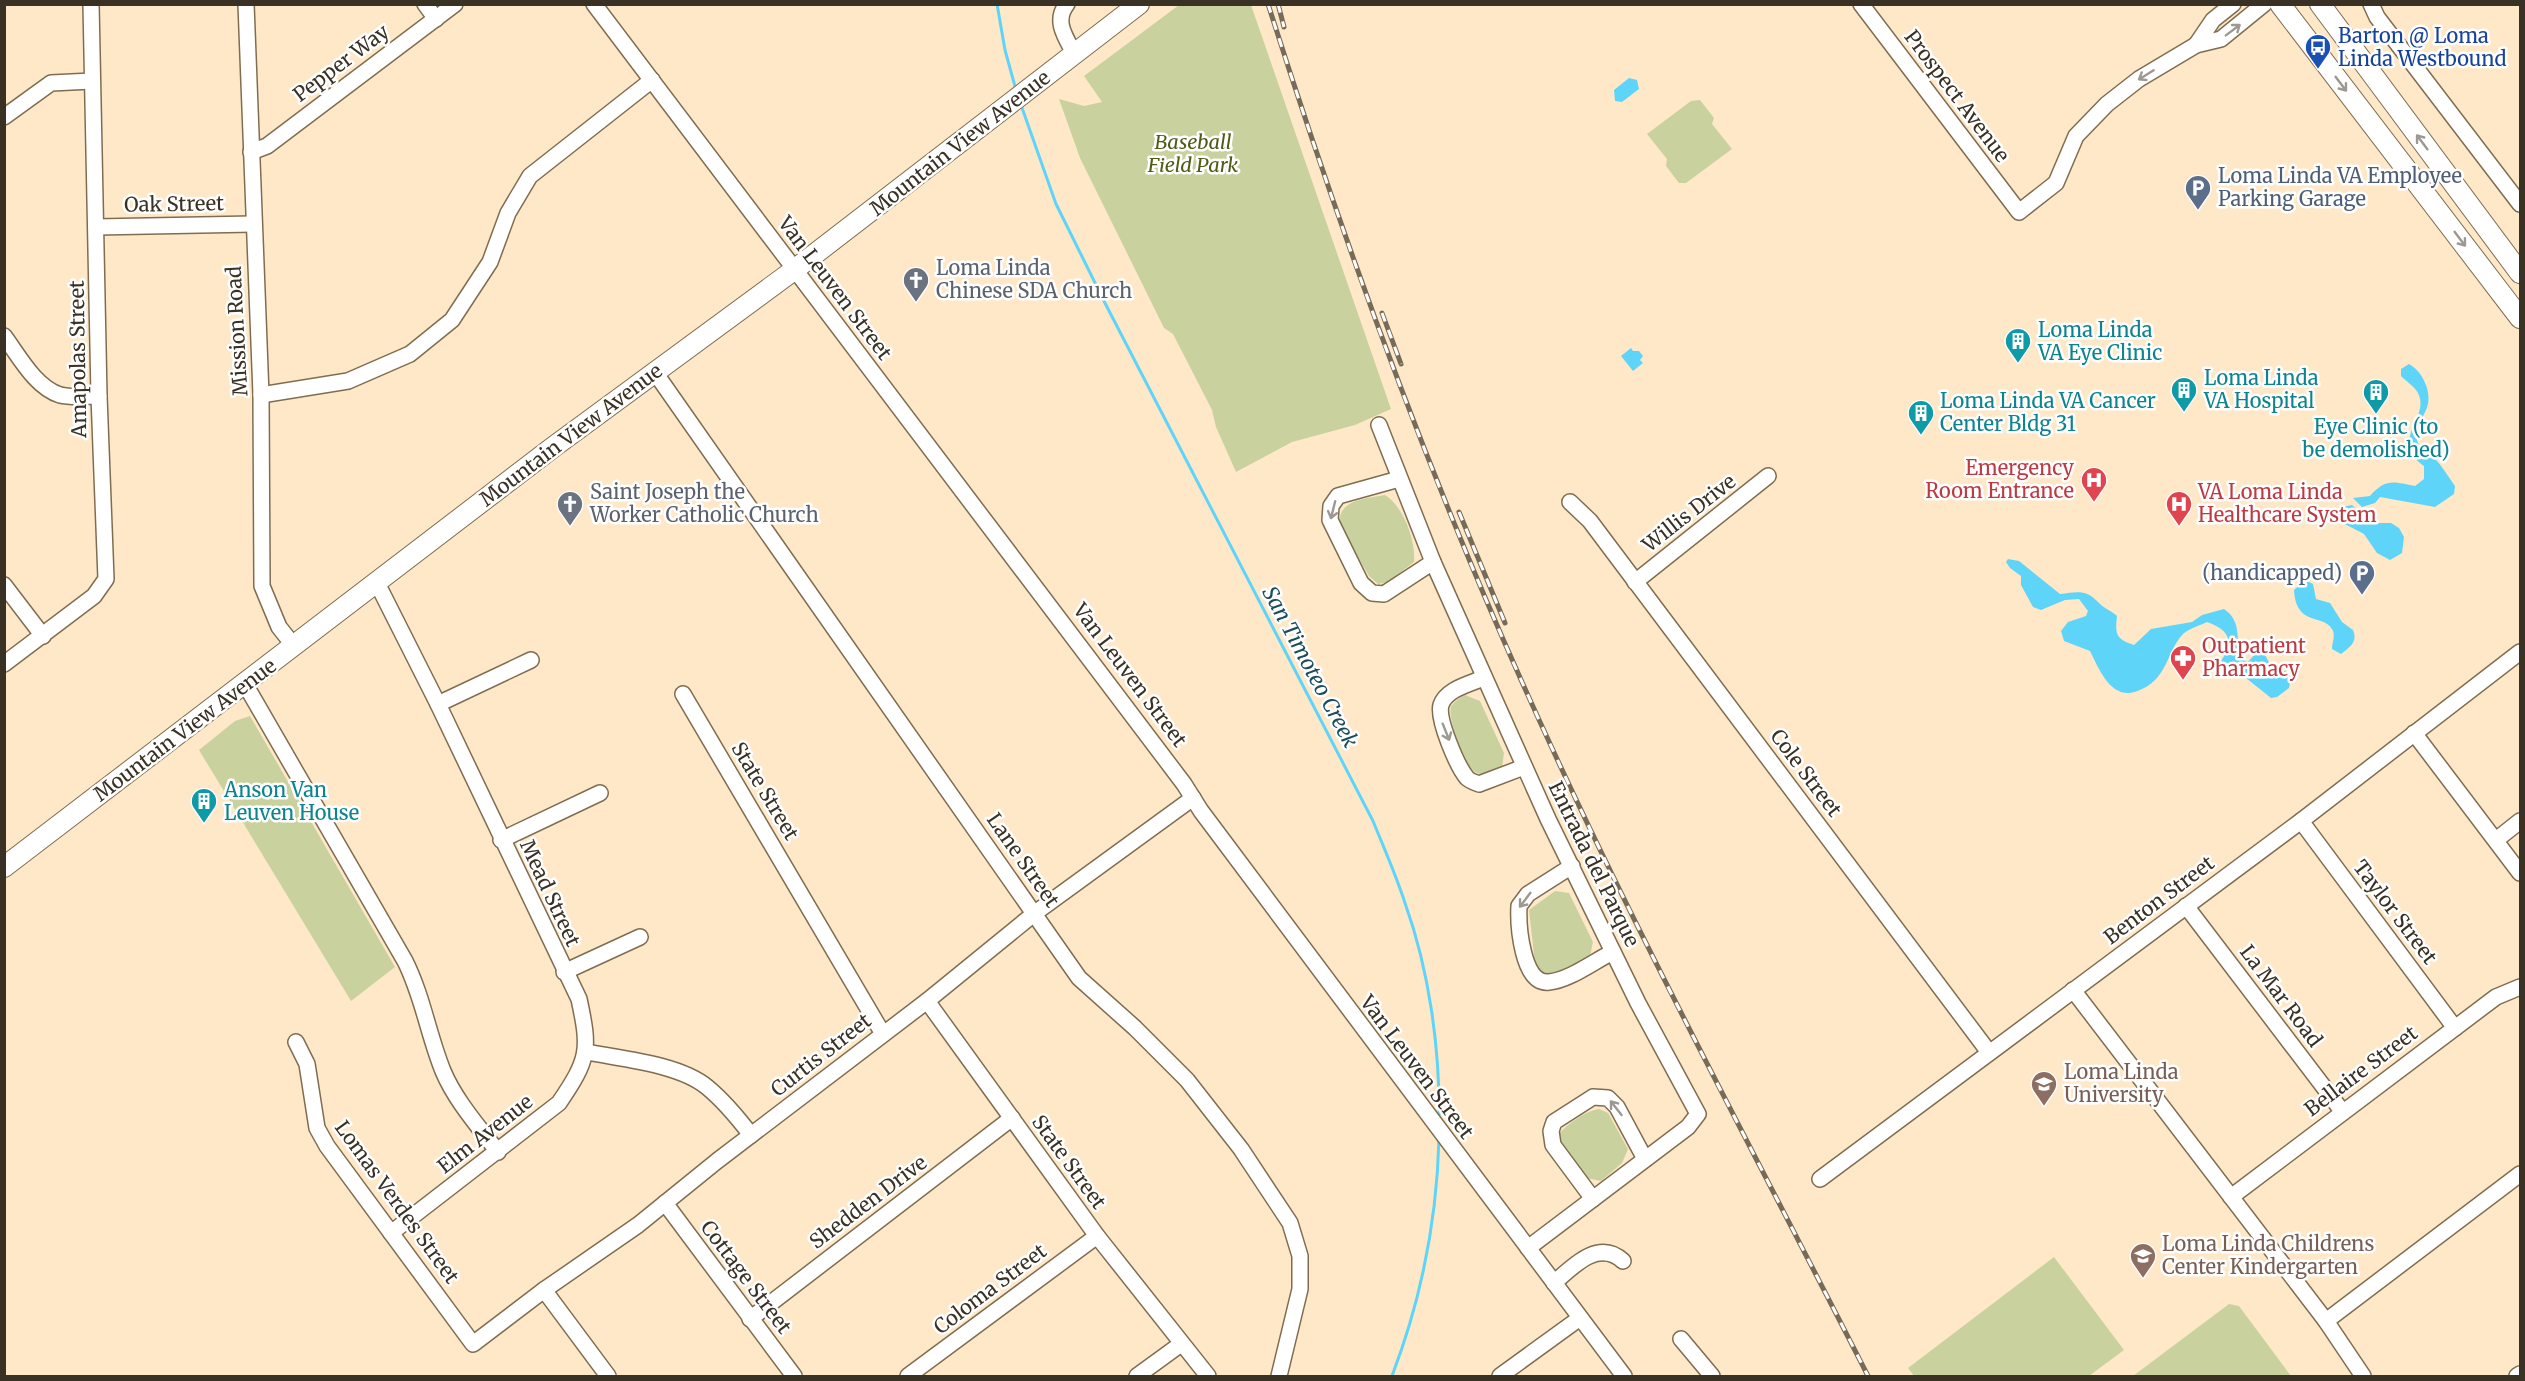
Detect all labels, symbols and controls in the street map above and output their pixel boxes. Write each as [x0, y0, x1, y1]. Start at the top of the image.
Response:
street label: Pepper Way [288, 18, 394, 107]
place label: Barton @ Loma Linda Westbound [2338, 23, 2507, 71]
one-way arrow [2225, 24, 2241, 37]
street label: Prospect Avenue [1900, 25, 2015, 167]
bus stop icon: Barton @ Loma Linda Westbound [2303, 32, 2333, 70]
street label: Mountain View Avenue [865, 64, 1055, 221]
one-way arrow [2138, 70, 2155, 82]
one-way arrow [2335, 76, 2347, 92]
park label: Baseball Field Park [1147, 129, 1238, 177]
one-way arrow [2416, 134, 2429, 150]
place label: Loma Linda VA Employee Parking Garage [2218, 163, 2462, 211]
parking icon: Loma Linda VA Employee Parking Garage [2183, 173, 2213, 211]
street label: Oak Street [124, 190, 224, 217]
street label: Van Leuven Street [773, 210, 898, 365]
one-way arrow [2453, 231, 2466, 247]
place label: Loma Linda Chinese SDA Church [936, 255, 1132, 303]
street label: Mission Road [221, 265, 252, 397]
church icon: Loma Linda Chinese SDA Church [901, 265, 931, 303]
street label: Amapolas Street [64, 280, 91, 439]
place label: Loma Linda VA Eye Clinic [2037, 317, 2162, 365]
building icon: Loma Linda VA Eye Clinic [2003, 326, 2033, 364]
street label: Mountain View Avenue [475, 358, 667, 511]
place label: Loma Linda VA Hospital [2203, 365, 2319, 413]
building icon: Loma Linda VA Hospital [2169, 375, 2199, 413]
building icon: Eye Clinic (to be demolished) [2361, 377, 2391, 415]
place label: Loma Linda VA Cancer Center Bldg 31 [1940, 388, 2156, 436]
building icon: Loma Linda VA Cancer Center Bldg 31 [1906, 398, 1936, 436]
place label: Eye Clinic (to be demolished) [2301, 414, 2450, 462]
place label: Emergency Room Entrance [1925, 455, 2074, 503]
hospital icon: Emergency Room Entrance [2079, 465, 2109, 503]
street label: Willis Drive [1636, 468, 1740, 557]
place label: Saint Joseph the Worker Catholic Church [589, 479, 819, 527]
place label: VA Loma Linda Healthcare System [2197, 479, 2377, 527]
church icon: Saint Joseph the Worker Catholic Church [555, 489, 585, 527]
hospital icon: VA Loma Linda Healthcare System [2164, 489, 2194, 527]
one-way arrow [1326, 500, 1338, 519]
parking icon: (handicapped) [2347, 558, 2377, 596]
place label: (handicapped) [2202, 560, 2342, 585]
water label: San Timoteo Creek [1257, 582, 1365, 752]
street label: Van Leuven Street [1068, 597, 1193, 752]
place label: Outpatient Pharmacy [2202, 633, 2306, 681]
pharmacy icon: Outpatient Pharmacy [2168, 643, 2198, 681]
street label: Mountain View Avenue [89, 653, 281, 806]
one-way arrow [1441, 722, 1452, 741]
street label: Cole Street [1765, 724, 1847, 821]
street label: State Street [726, 737, 805, 845]
place label: Anson Van Leuven House [223, 777, 359, 825]
street label: Entrada del Parque [1544, 777, 1645, 950]
building icon: Anson Van Leuven House [189, 786, 219, 824]
street label: Lane Street [982, 808, 1065, 912]
street label: Mead Street [515, 835, 586, 950]
street label: Benton Street [2099, 850, 2219, 949]
street label: Taylor Street [2348, 855, 2443, 969]
one-way arrow [1519, 892, 1532, 908]
street label: La Mar Road [2235, 940, 2328, 1052]
street label: Van Leuven Street [1355, 989, 1480, 1144]
street label: Curtis Street [766, 1008, 876, 1102]
street label: Bellaire Street [2299, 1020, 2422, 1121]
place label: Loma Linda University [2064, 1059, 2179, 1107]
school or university icon: Loma Linda University [2029, 1069, 2059, 1107]
street label: Elm Avenue [432, 1089, 537, 1179]
one-way arrow [1610, 1100, 1623, 1116]
street label: State Street [1027, 1110, 1112, 1214]
street label: Lomas Verdes Street [330, 1115, 465, 1288]
street label: Shedden Drive [804, 1149, 931, 1254]
street label: Cottage Street [696, 1215, 797, 1338]
place label: Loma Linda Childrens Center Kindergarten [2162, 1231, 2374, 1279]
street label: Coloma Street [928, 1238, 1051, 1339]
school or university icon: Loma Linda Childrens Center Kindergarten [2128, 1241, 2158, 1279]

